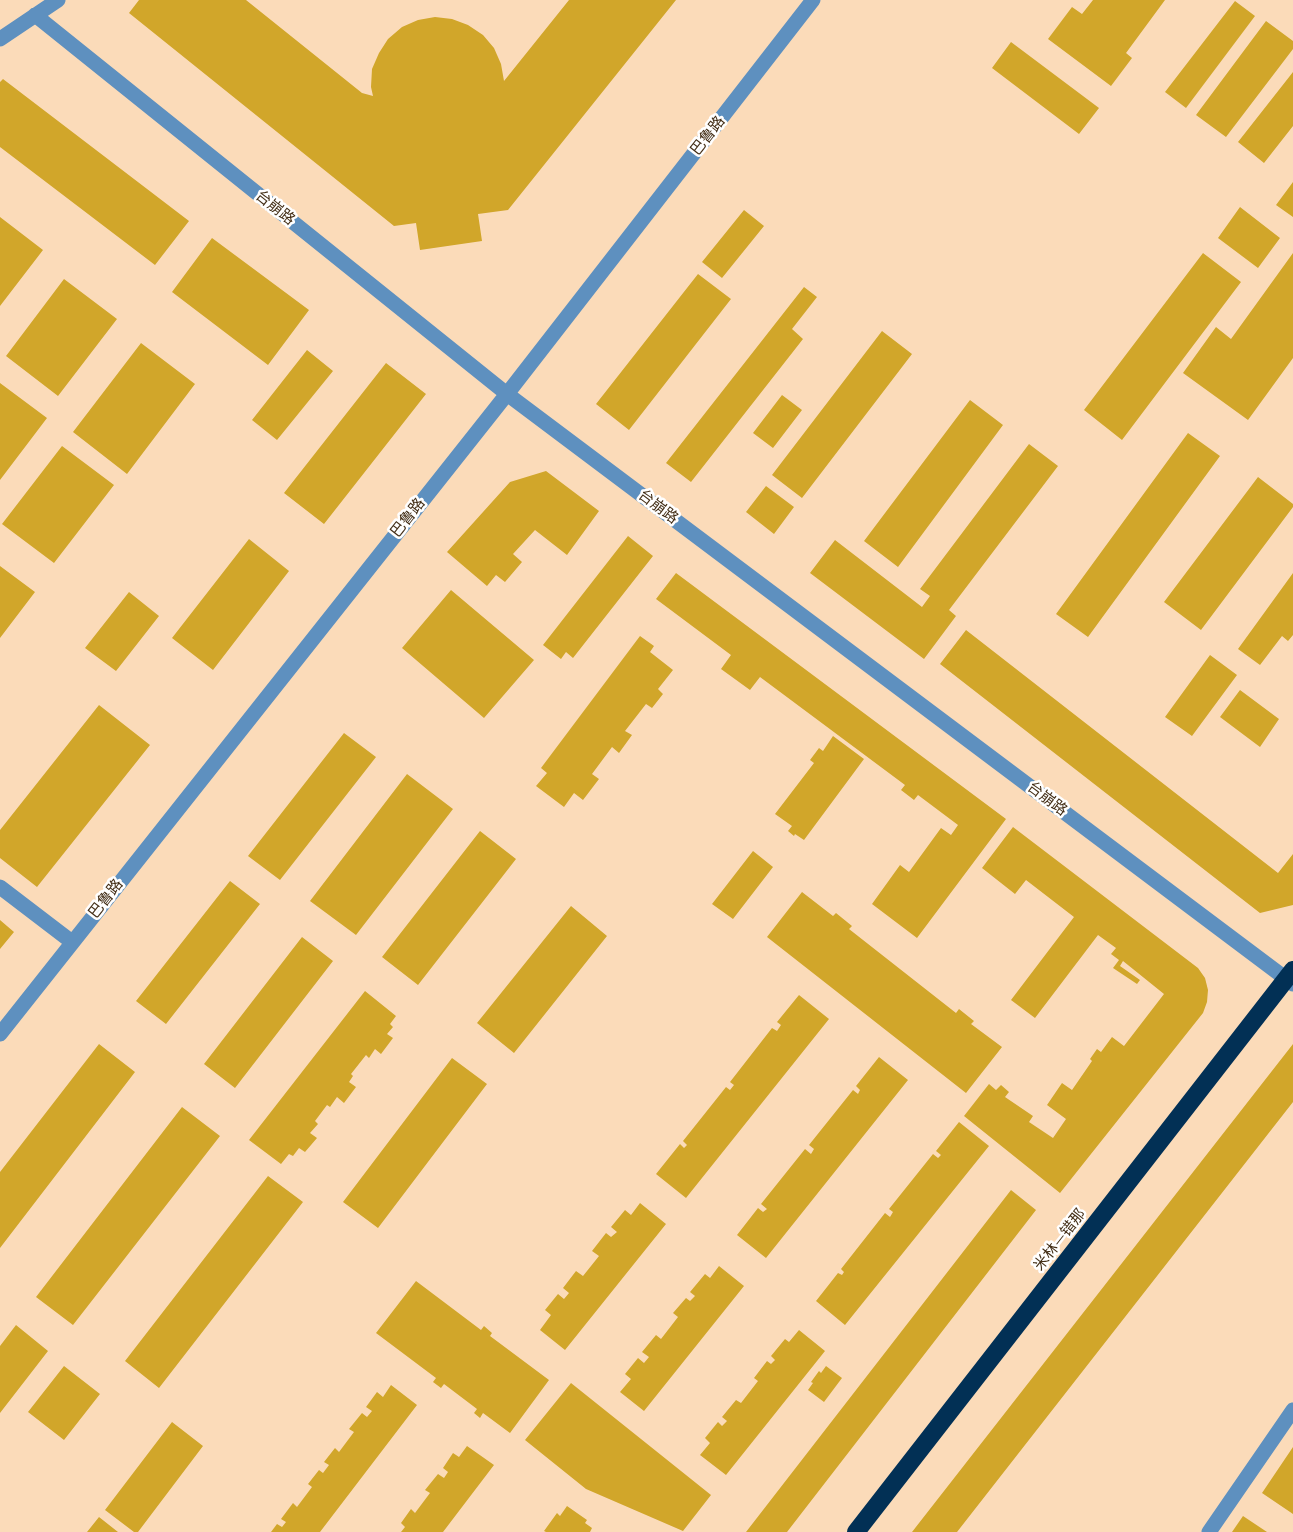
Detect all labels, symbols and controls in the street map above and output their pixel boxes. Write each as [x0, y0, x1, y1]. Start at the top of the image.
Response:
street label: 巴鲁路 [687, 113, 729, 159]
street label: 台崩路 [252, 187, 298, 229]
street label: 台崩路 [635, 486, 681, 528]
street label: 巴鲁路 [387, 495, 429, 541]
street label: 台崩路 [1024, 778, 1070, 820]
street label: 巴鲁路 [85, 876, 127, 922]
street label: 米林—错那 [1030, 1206, 1090, 1274]

